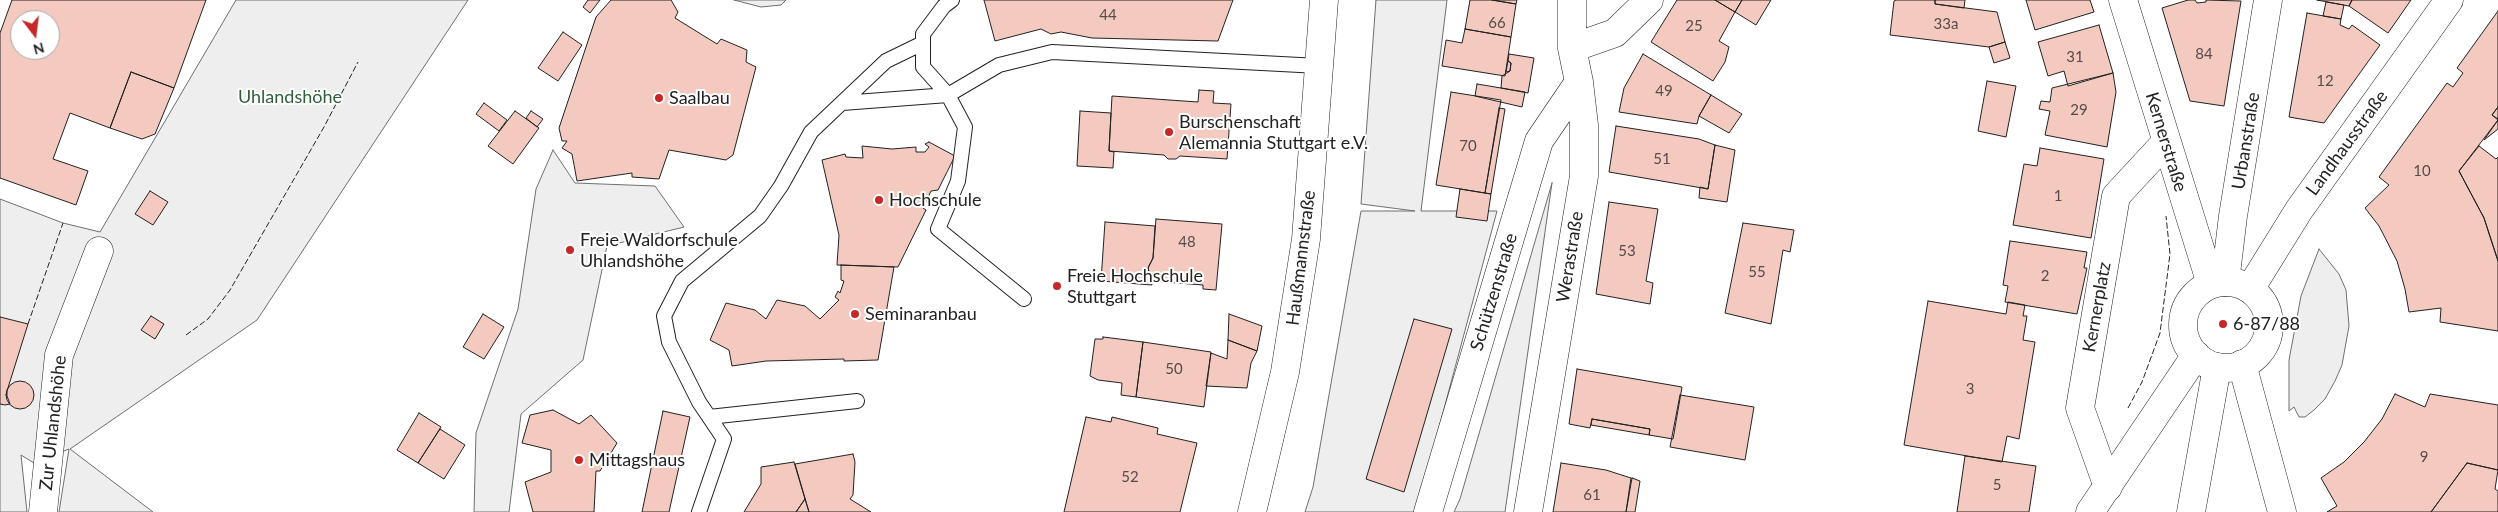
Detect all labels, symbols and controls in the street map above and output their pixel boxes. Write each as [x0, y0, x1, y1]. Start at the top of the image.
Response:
house number: 44 [1099, 6, 1117, 24]
north arrow [10, 10, 60, 60]
house number: 66 [1488, 14, 1506, 32]
house number: 33a [1934, 15, 1958, 33]
house number: 25 [1685, 17, 1703, 35]
text: N [31, 39, 46, 59]
house number: 84 [2195, 45, 2213, 63]
house number: 31 [2066, 48, 2084, 66]
house number: 12 [2316, 72, 2334, 90]
house number: 49 [1655, 82, 1673, 100]
park label: Uhlandshöhe [238, 86, 342, 108]
street label: Landhausstraße [2302, 86, 2392, 200]
place label: Saalbau [669, 87, 730, 109]
street label: Kernerstraße [2141, 90, 2191, 194]
street label: Urbanstraße [2228, 91, 2264, 191]
marker: Saalbau [653, 92, 665, 104]
house number: 29 [2070, 101, 2088, 119]
place label: Burschenschaft Alemannia Stuttgart e.V. [1179, 111, 1368, 154]
marker: Burschenschaft Alemannia Stuttgart e.V. [1163, 126, 1175, 138]
house number: 70 [1459, 137, 1477, 155]
house number: 51 [1653, 150, 1671, 168]
house number: 10 [2413, 162, 2431, 180]
house number: 1 [2054, 187, 2062, 205]
place label: Hochschule [889, 189, 982, 211]
street label: Haußmannstraße [1282, 189, 1320, 327]
marker: Hochschule [873, 194, 885, 206]
street label: Werastraße [1552, 210, 1588, 304]
place label: Freie Waldorfschule Uhlandshöhe [580, 229, 738, 272]
street label: Schützenstraße [1466, 231, 1522, 353]
house number: 48 [1178, 233, 1196, 251]
house number: 53 [1618, 242, 1636, 260]
marker: Freie Waldorfschule Uhlandshöhe [564, 244, 576, 256]
street label: Kernerplatz [2078, 260, 2116, 354]
house number: 55 [1748, 263, 1766, 281]
place label: Freie Hochschule Stuttgart [1067, 265, 1203, 308]
house number: 2 [2041, 267, 2049, 285]
marker: Freie Hochschule Stuttgart [1051, 280, 1063, 292]
place label: Seminaranbau [865, 303, 977, 325]
marker: Seminaranbau [849, 308, 861, 320]
place label: 6-87/88 [2233, 313, 2300, 335]
marker: 6-87/88 [2217, 318, 2229, 330]
street label: Zur Uhlandshöhe [35, 354, 71, 492]
house number: 50 [1165, 360, 1183, 378]
house number: 3 [1966, 380, 1974, 398]
house number: 9 [2420, 448, 2428, 466]
place label: Mittagshaus [589, 449, 685, 471]
marker: Mittagshaus [573, 454, 585, 466]
house number: 52 [1121, 468, 1139, 486]
house number: 5 [1993, 476, 2001, 494]
house number: 61 [1583, 486, 1601, 504]

